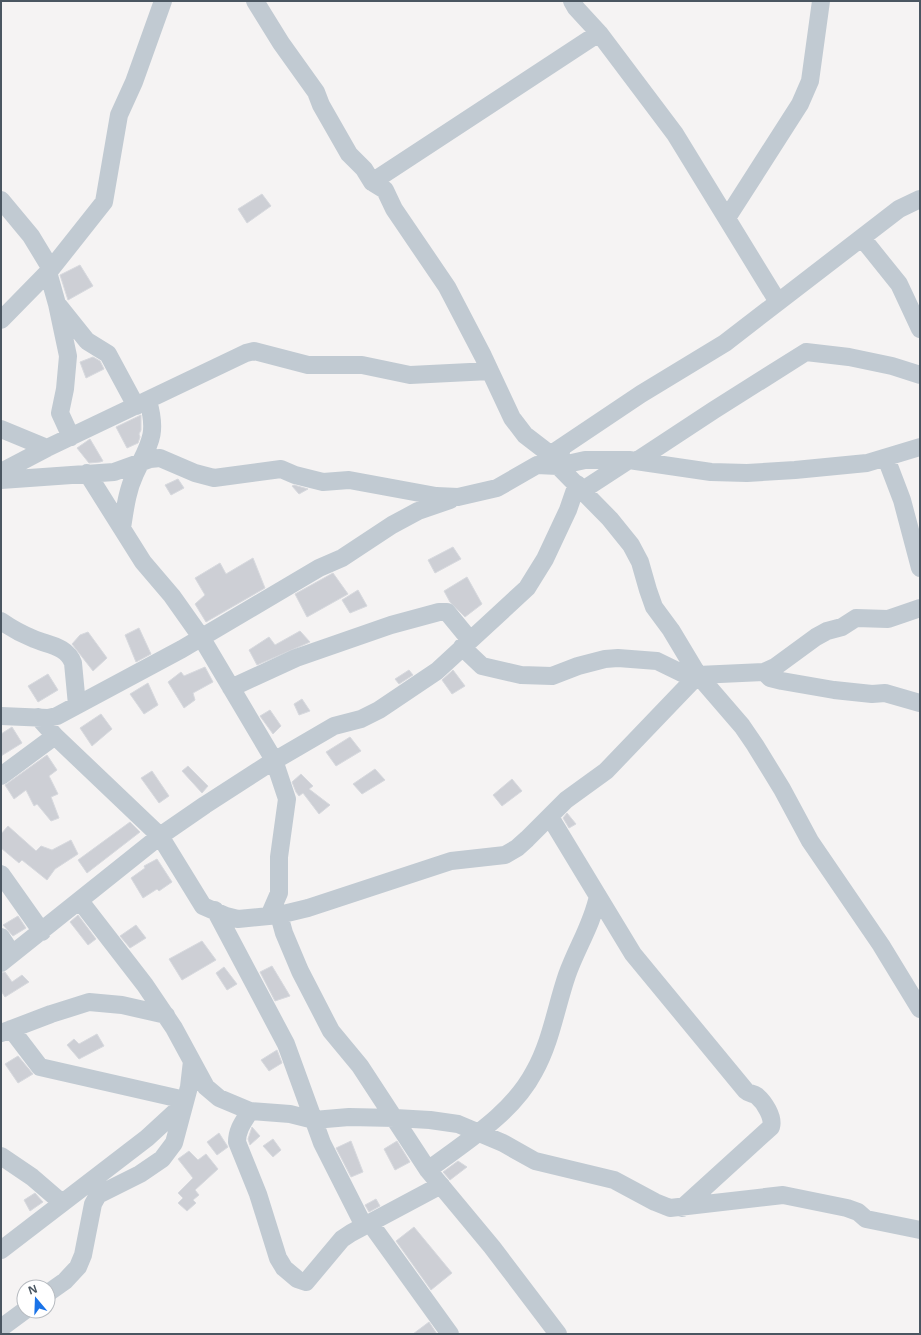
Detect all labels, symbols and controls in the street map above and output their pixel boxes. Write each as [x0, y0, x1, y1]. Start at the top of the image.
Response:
north arrow [16, 1279, 56, 1319]
text: N [26, 1281, 39, 1298]

